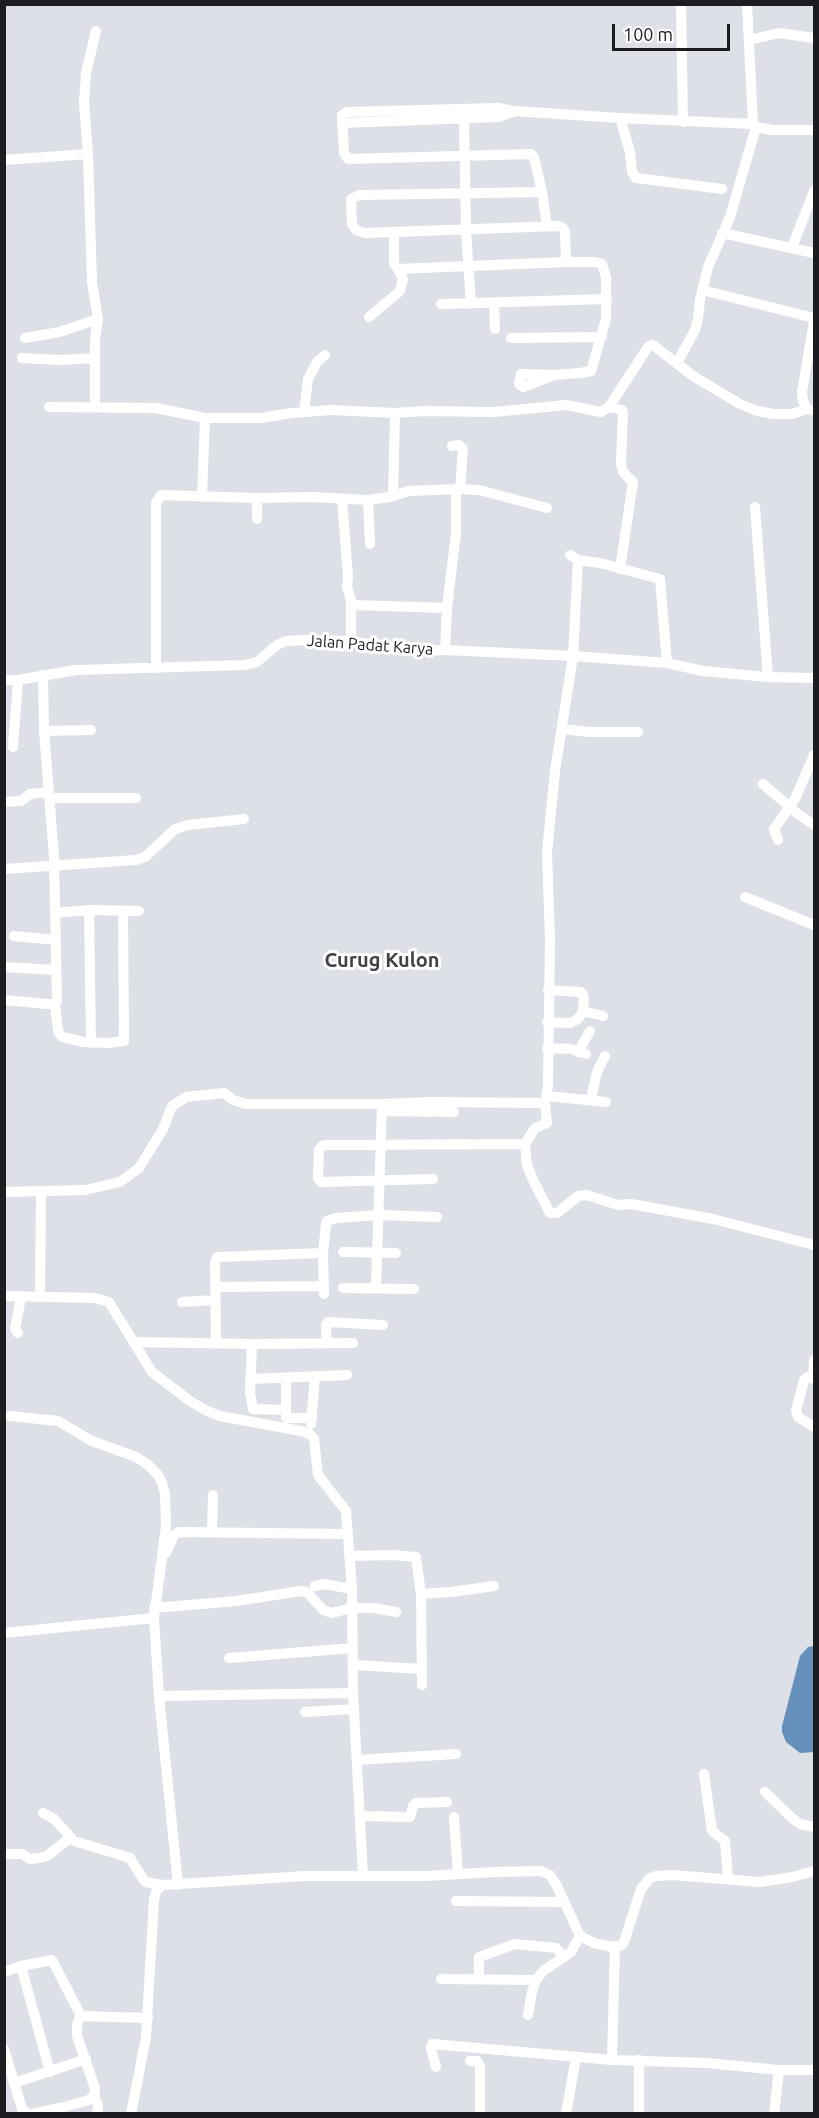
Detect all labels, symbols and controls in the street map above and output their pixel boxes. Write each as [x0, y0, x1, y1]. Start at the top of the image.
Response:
scale bar [615, 12, 734, 50]
text: 100 m [623, 24, 673, 44]
street label: Jalan Padat Karya [306, 631, 434, 659]
district label: Curug Kulon [325, 948, 439, 972]

